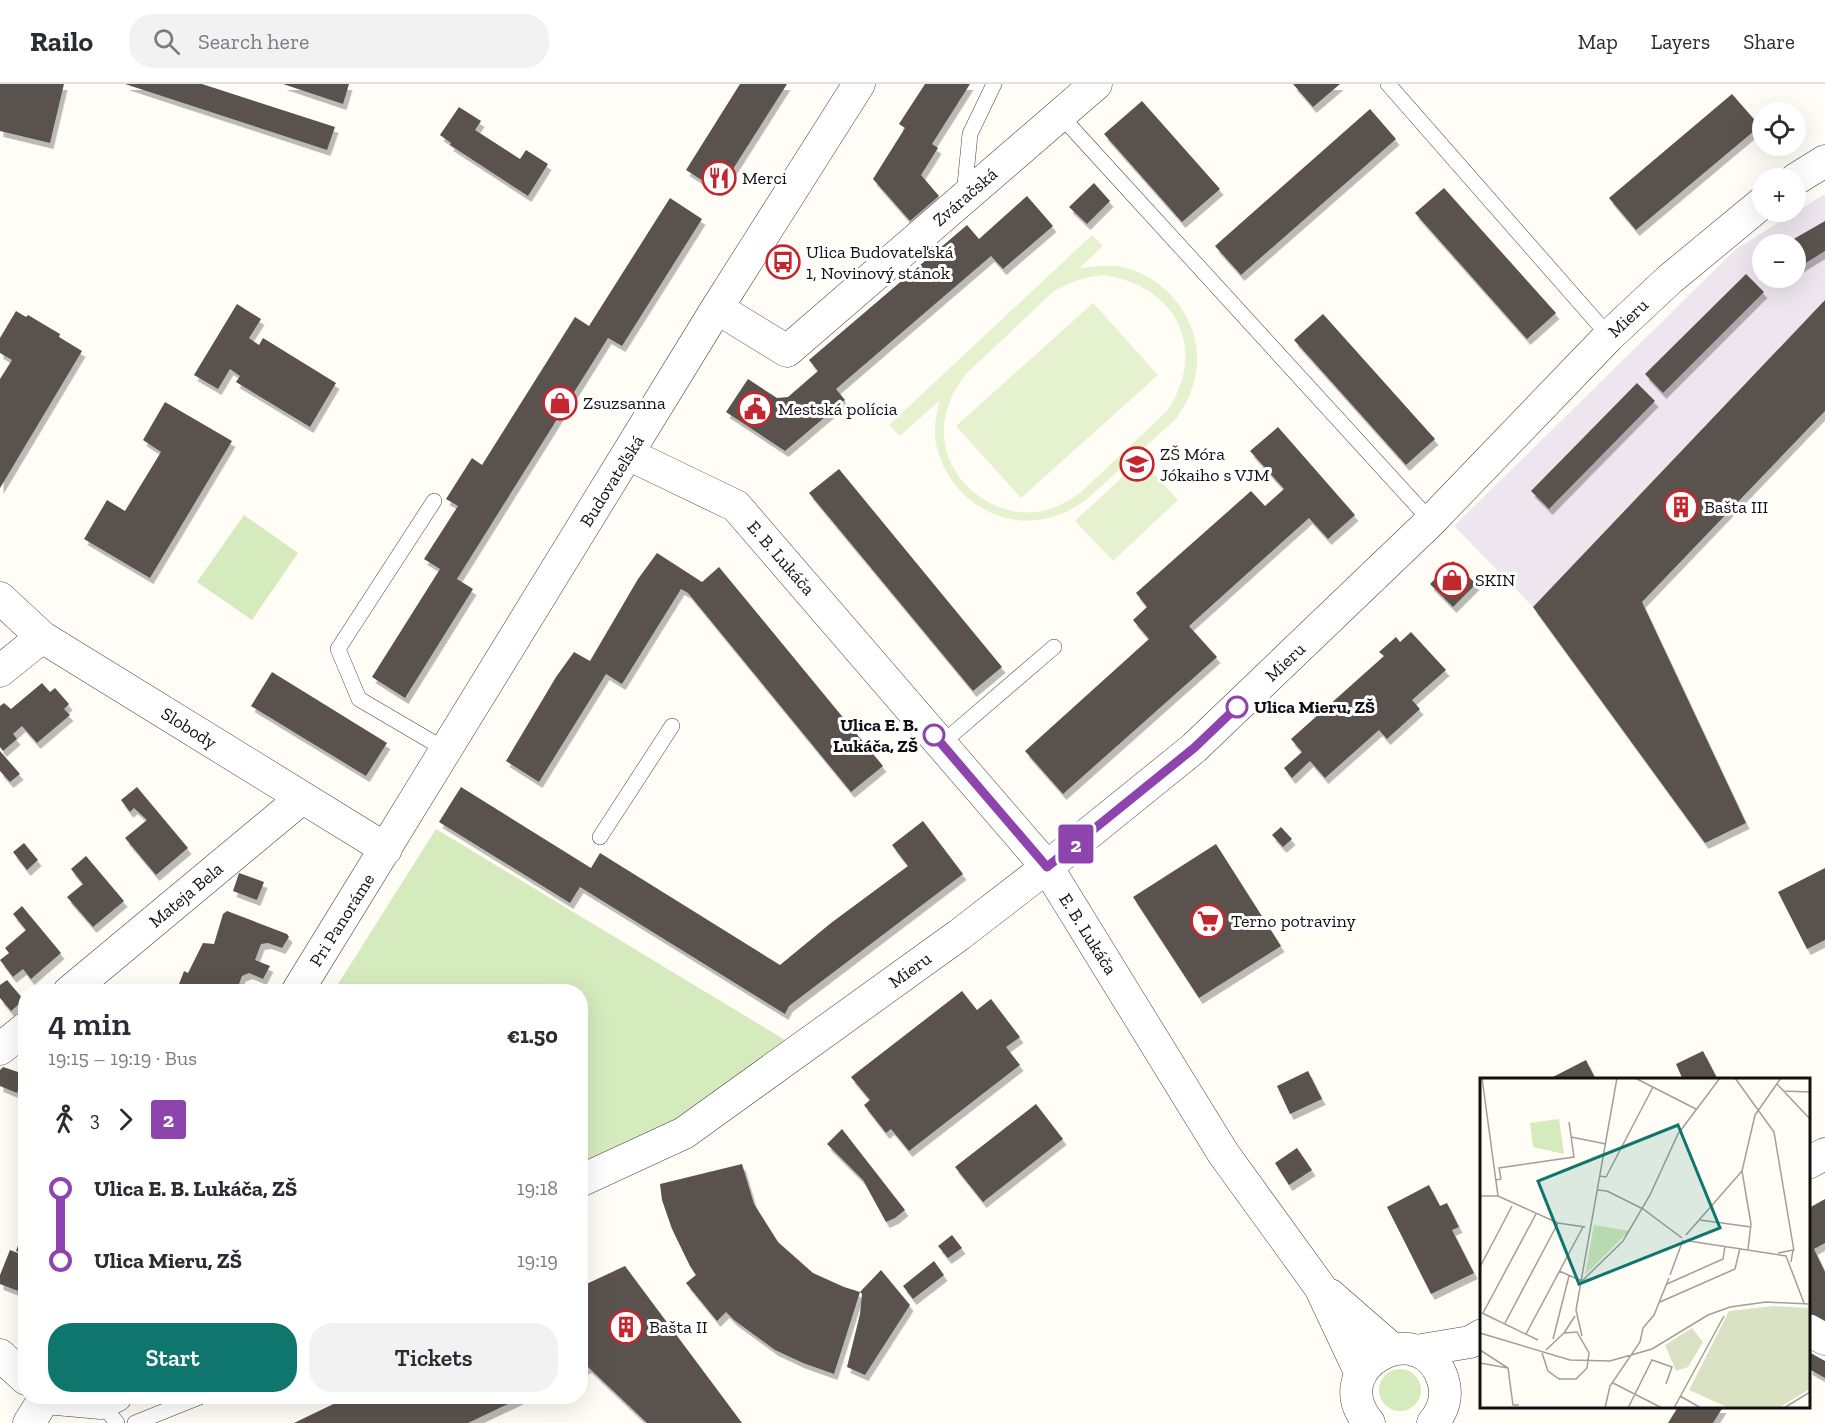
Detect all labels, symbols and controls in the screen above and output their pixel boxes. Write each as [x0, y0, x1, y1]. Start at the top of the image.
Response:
search box [129, 14, 549, 68]
text: Railo [30, 25, 93, 58]
icon: search [150, 25, 183, 58]
text: Search here [198, 28, 309, 55]
text: Map [1578, 29, 1618, 54]
text: Layers [1651, 29, 1710, 54]
text: Share [1743, 29, 1795, 54]
map controls [1752, 102, 1806, 288]
button: locate [1752, 102, 1806, 156]
restaurant icon: Merci [701, 160, 737, 196]
street label: Zváračská [928, 163, 1002, 231]
place label: Merci [742, 167, 787, 189]
button: + [1752, 168, 1806, 222]
button: − [1752, 234, 1806, 288]
place label: Ulica Budovateľská 1, Novinový stánok [806, 241, 954, 284]
bus stop icon: Ulica Budovateľská 1, Novinový stánok [765, 244, 801, 280]
street label: Mieru [1603, 294, 1653, 342]
shop icon: Zsuzsanna [542, 385, 578, 421]
public building icon: Mestská polícia [737, 391, 773, 427]
place label: Zsuzsanna [583, 392, 666, 414]
place label: Mestská polícia [778, 398, 898, 420]
street label: Budovateľská [575, 431, 649, 531]
place label: ZŠ Móra Jókaiho s VJM [1160, 443, 1270, 486]
school or university icon: ZŠ Móra Jókaiho s VJM [1119, 446, 1155, 482]
building icon: Bašta III [1663, 489, 1699, 525]
place label: Bašta III [1704, 496, 1768, 518]
street label: E. B. Lukáča [742, 516, 820, 600]
shop icon: SKIN [1434, 562, 1470, 598]
place label: SKIN [1475, 569, 1515, 591]
street label: Mieru [1260, 638, 1310, 686]
marker: Ulica Mieru, ZŠ [1226, 696, 1248, 718]
place label: Ulica Mieru, ZŠ [1254, 696, 1375, 718]
street label: Slobody [157, 702, 222, 754]
place label: Ulica E. B. Lukáča, ZŠ [833, 714, 918, 757]
marker: Ulica E. B. Lukáča, ZŠ [923, 724, 945, 746]
line badge: 2 [1056, 824, 1096, 864]
text: 2 [1070, 832, 1082, 857]
street label: Mateja Bela [145, 858, 228, 932]
street label: Pri Panoráme [305, 869, 379, 971]
street label: E. B. Lukáča [1054, 889, 1122, 979]
supermarket icon: Terno potraviny [1190, 903, 1226, 939]
place label: Terno potraviny [1231, 910, 1356, 932]
street label: Mieru [885, 947, 935, 993]
text: 4 min [48, 1004, 131, 1043]
text: €1.50 [507, 1022, 558, 1049]
text: 19:15 – 19:19 · Bus [48, 1046, 197, 1070]
inset map [1480, 1078, 1810, 1408]
icon: walk [48, 1103, 81, 1136]
icon: forward [109, 1103, 142, 1136]
text: 3 [90, 1107, 100, 1131]
text: 2 [163, 1107, 174, 1132]
text: Ulica E. B. Lukáča, ZŠ [94, 1175, 297, 1202]
text: 19:18 [517, 1176, 558, 1200]
text: Ulica Mieru, ZŠ [94, 1247, 242, 1274]
text: 19:19 [517, 1248, 558, 1272]
building icon: Bašta II [608, 1309, 644, 1345]
place label: Bašta II [649, 1316, 708, 1338]
button: Start [48, 1323, 297, 1392]
button: Tickets [309, 1323, 558, 1392]

